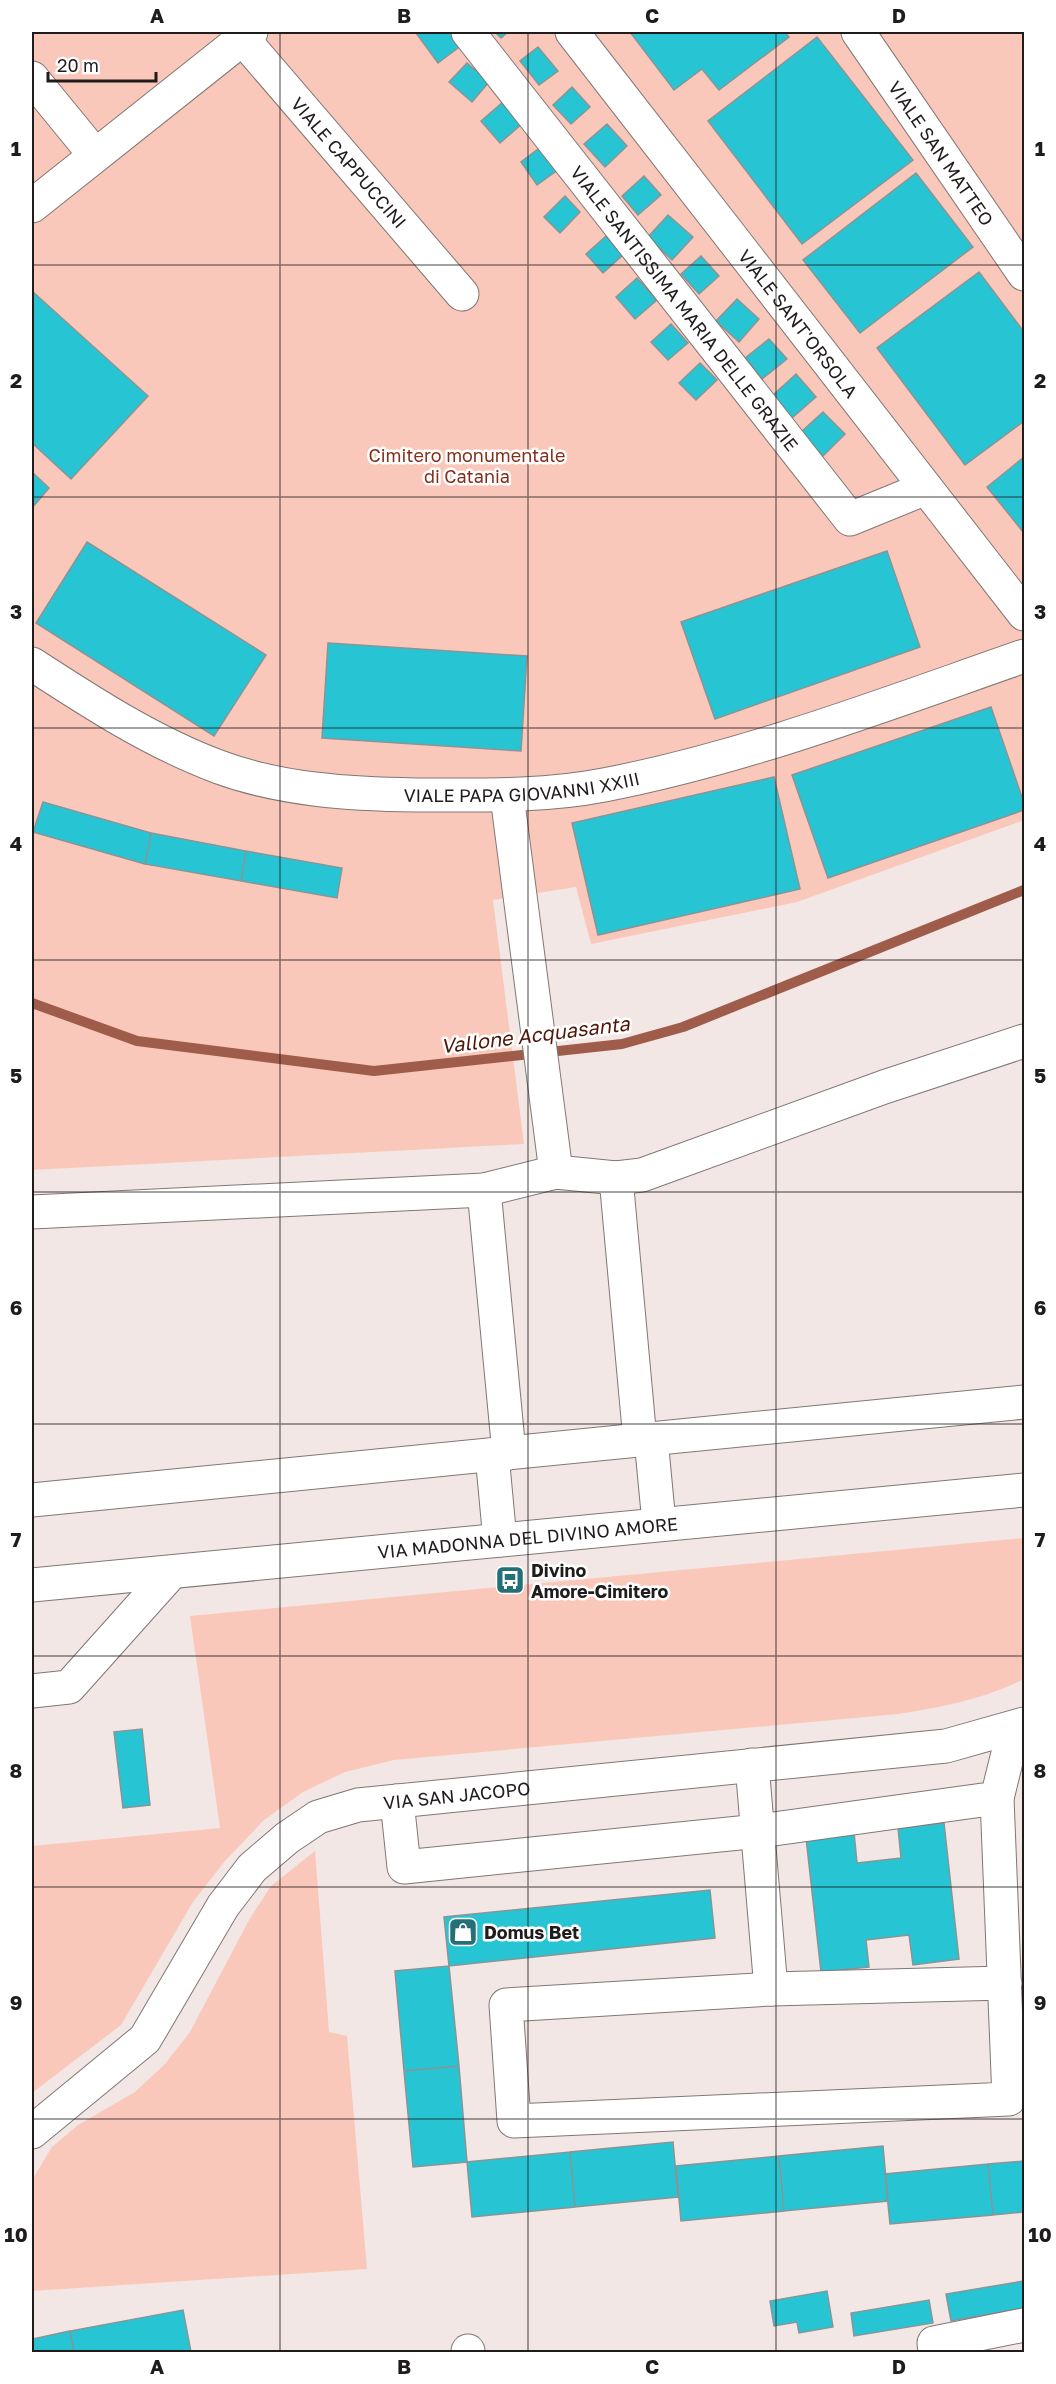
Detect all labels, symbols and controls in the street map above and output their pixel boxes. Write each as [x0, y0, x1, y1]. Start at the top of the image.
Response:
text: A [150, 3, 164, 27]
text: B [397, 3, 411, 27]
text: C [645, 3, 659, 27]
text: D [892, 3, 906, 27]
scale bar [48, 45, 156, 83]
text: 20 m [57, 54, 99, 76]
street label: VIALE SAN MATTEO [884, 77, 998, 230]
street label: VIALE CAPPUCCINI [287, 92, 411, 233]
text: 1 [11, 136, 21, 160]
text: 1 [1035, 136, 1045, 160]
street label: VIALE SANTISSIMA MARIA DELLE GRAZIE [566, 161, 803, 455]
street label: VIALE SANT'ORSOLA [734, 245, 863, 402]
text: 2 [10, 368, 22, 392]
text: 2 [1034, 368, 1046, 392]
park label: Cimitero monumentale di Catania [369, 444, 565, 487]
text: 3 [10, 599, 22, 623]
text: 3 [1034, 599, 1046, 623]
street label: VIALE PAPA GIOVANNI XXIII [403, 767, 642, 806]
text: 4 [10, 831, 22, 855]
text: 4 [1034, 831, 1046, 855]
water label: Vallone Acquasanta [439, 1010, 631, 1057]
text: 5 [10, 1063, 22, 1087]
text: 5 [1034, 1063, 1046, 1087]
text: 6 [10, 1295, 22, 1319]
text: 6 [1034, 1295, 1046, 1319]
street label: VIA MADONNA DEL DIVINO AMORE [377, 1512, 679, 1563]
text: 7 [11, 1527, 22, 1551]
text: 7 [1035, 1527, 1046, 1551]
place label: Divino Amore-Cimitero [531, 1559, 669, 1602]
bus stop icon: Divino Amore-Cimitero [494, 1564, 526, 1596]
text: 8 [10, 1758, 22, 1782]
text: 8 [1034, 1758, 1046, 1782]
street label: VIA SAN JACOPO [382, 1777, 531, 1813]
shop icon: Domus Bet [447, 1916, 479, 1948]
place label: Domus Bet [484, 1921, 579, 1943]
text: 9 [10, 1990, 22, 2014]
text: 9 [1034, 1990, 1046, 2014]
text: 10 [4, 2222, 28, 2246]
text: 10 [1028, 2222, 1052, 2246]
text: A [150, 2354, 164, 2378]
text: B [397, 2354, 411, 2378]
text: C [645, 2354, 659, 2378]
text: D [892, 2354, 906, 2378]

